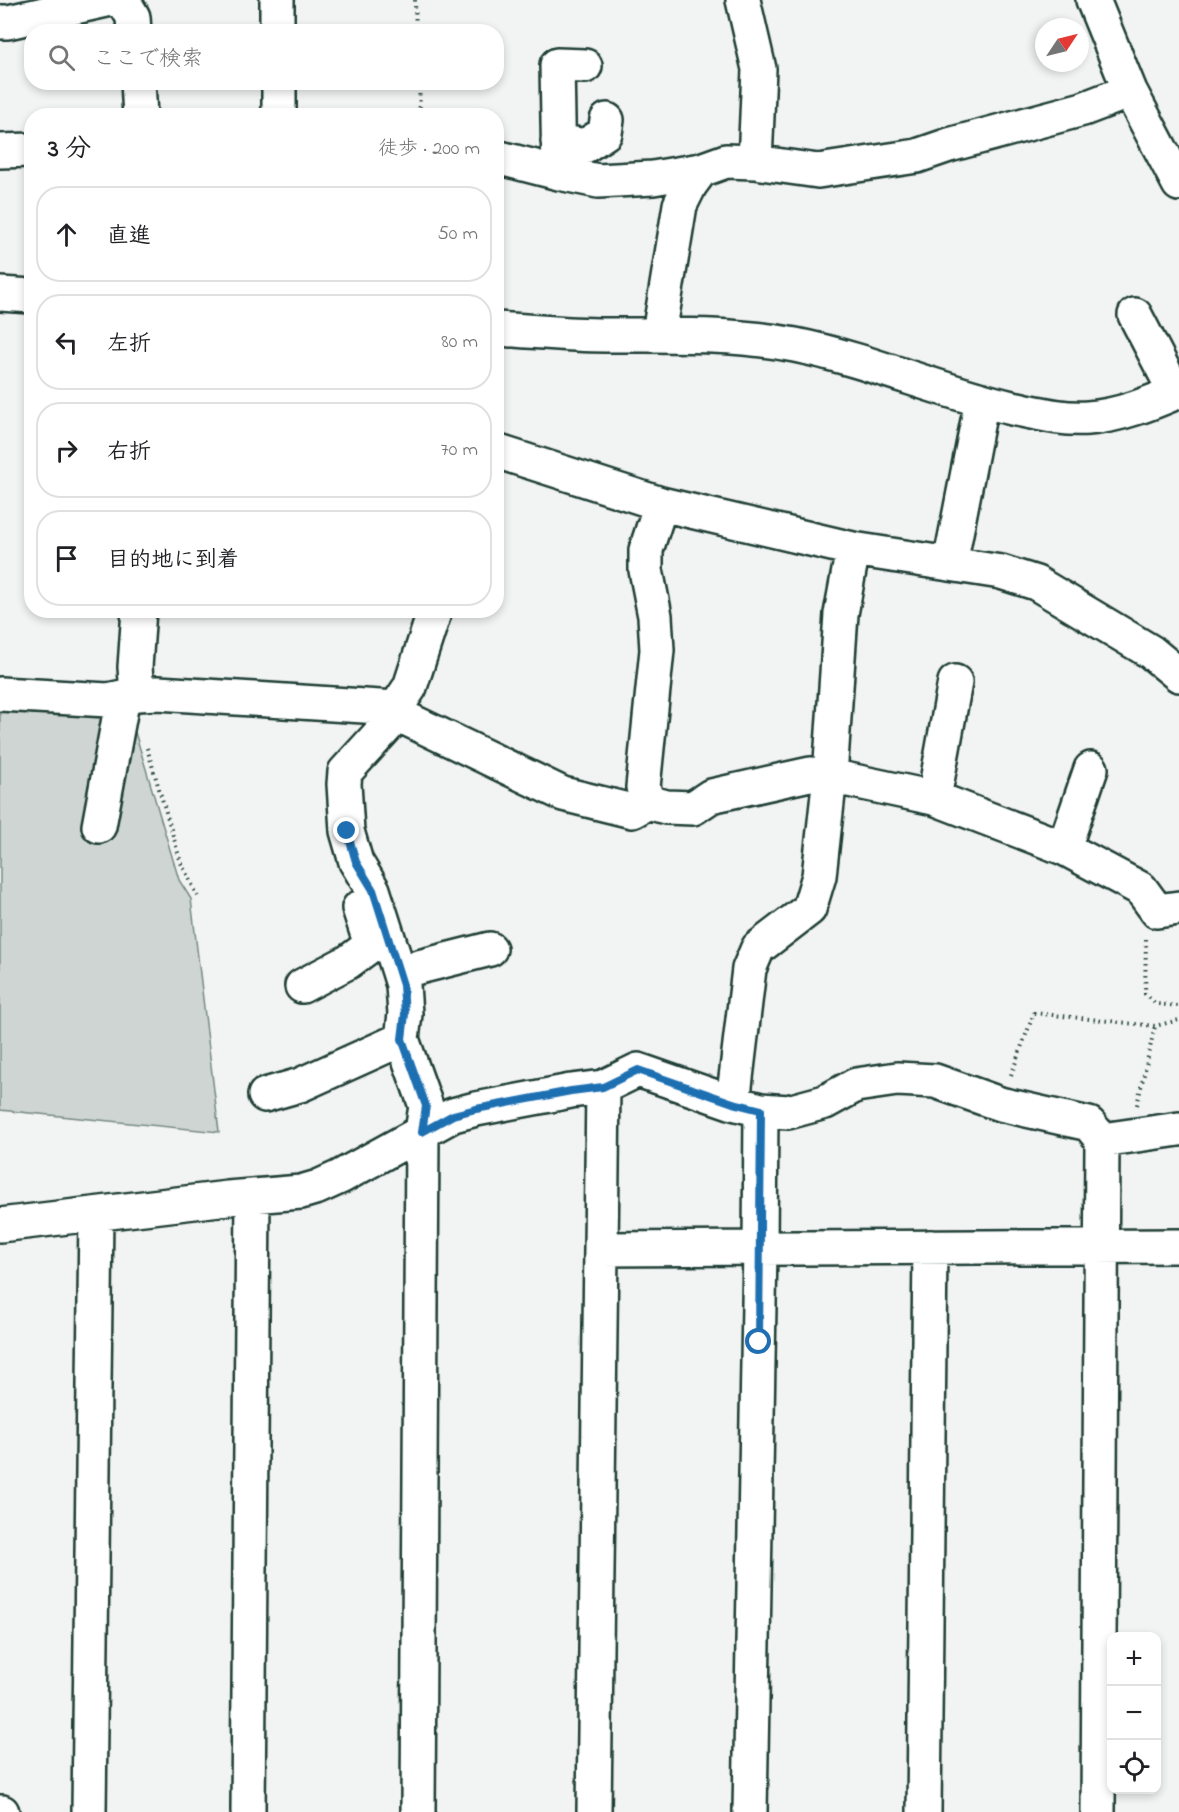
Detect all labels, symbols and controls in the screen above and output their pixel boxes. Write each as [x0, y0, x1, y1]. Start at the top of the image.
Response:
north arrow [1035, 18, 1089, 72]
search box [24, 24, 504, 90]
icon: search [45, 41, 78, 74]
text: ここで検索 [93, 44, 203, 76]
text: 3 分 [48, 131, 91, 169]
text: 徒歩 · 200 m [378, 135, 480, 164]
icon: ahead [50, 218, 83, 251]
text: 50 m [437, 220, 478, 249]
text: 直進 [107, 221, 151, 253]
icon: left [50, 326, 83, 359]
text: 80 m [441, 328, 478, 357]
text: 左折 [107, 329, 151, 361]
icon: right [50, 434, 83, 467]
text: 70 m [441, 436, 478, 465]
text: 右折 [107, 437, 151, 469]
icon: arrive [50, 542, 83, 575]
text: 目的地に到着 [107, 545, 239, 577]
route end [333, 817, 359, 843]
route start [745, 1328, 771, 1354]
map controls [1107, 1632, 1161, 1794]
button: + [1107, 1632, 1161, 1686]
button: − [1107, 1686, 1161, 1740]
button: locate [1107, 1740, 1161, 1794]

